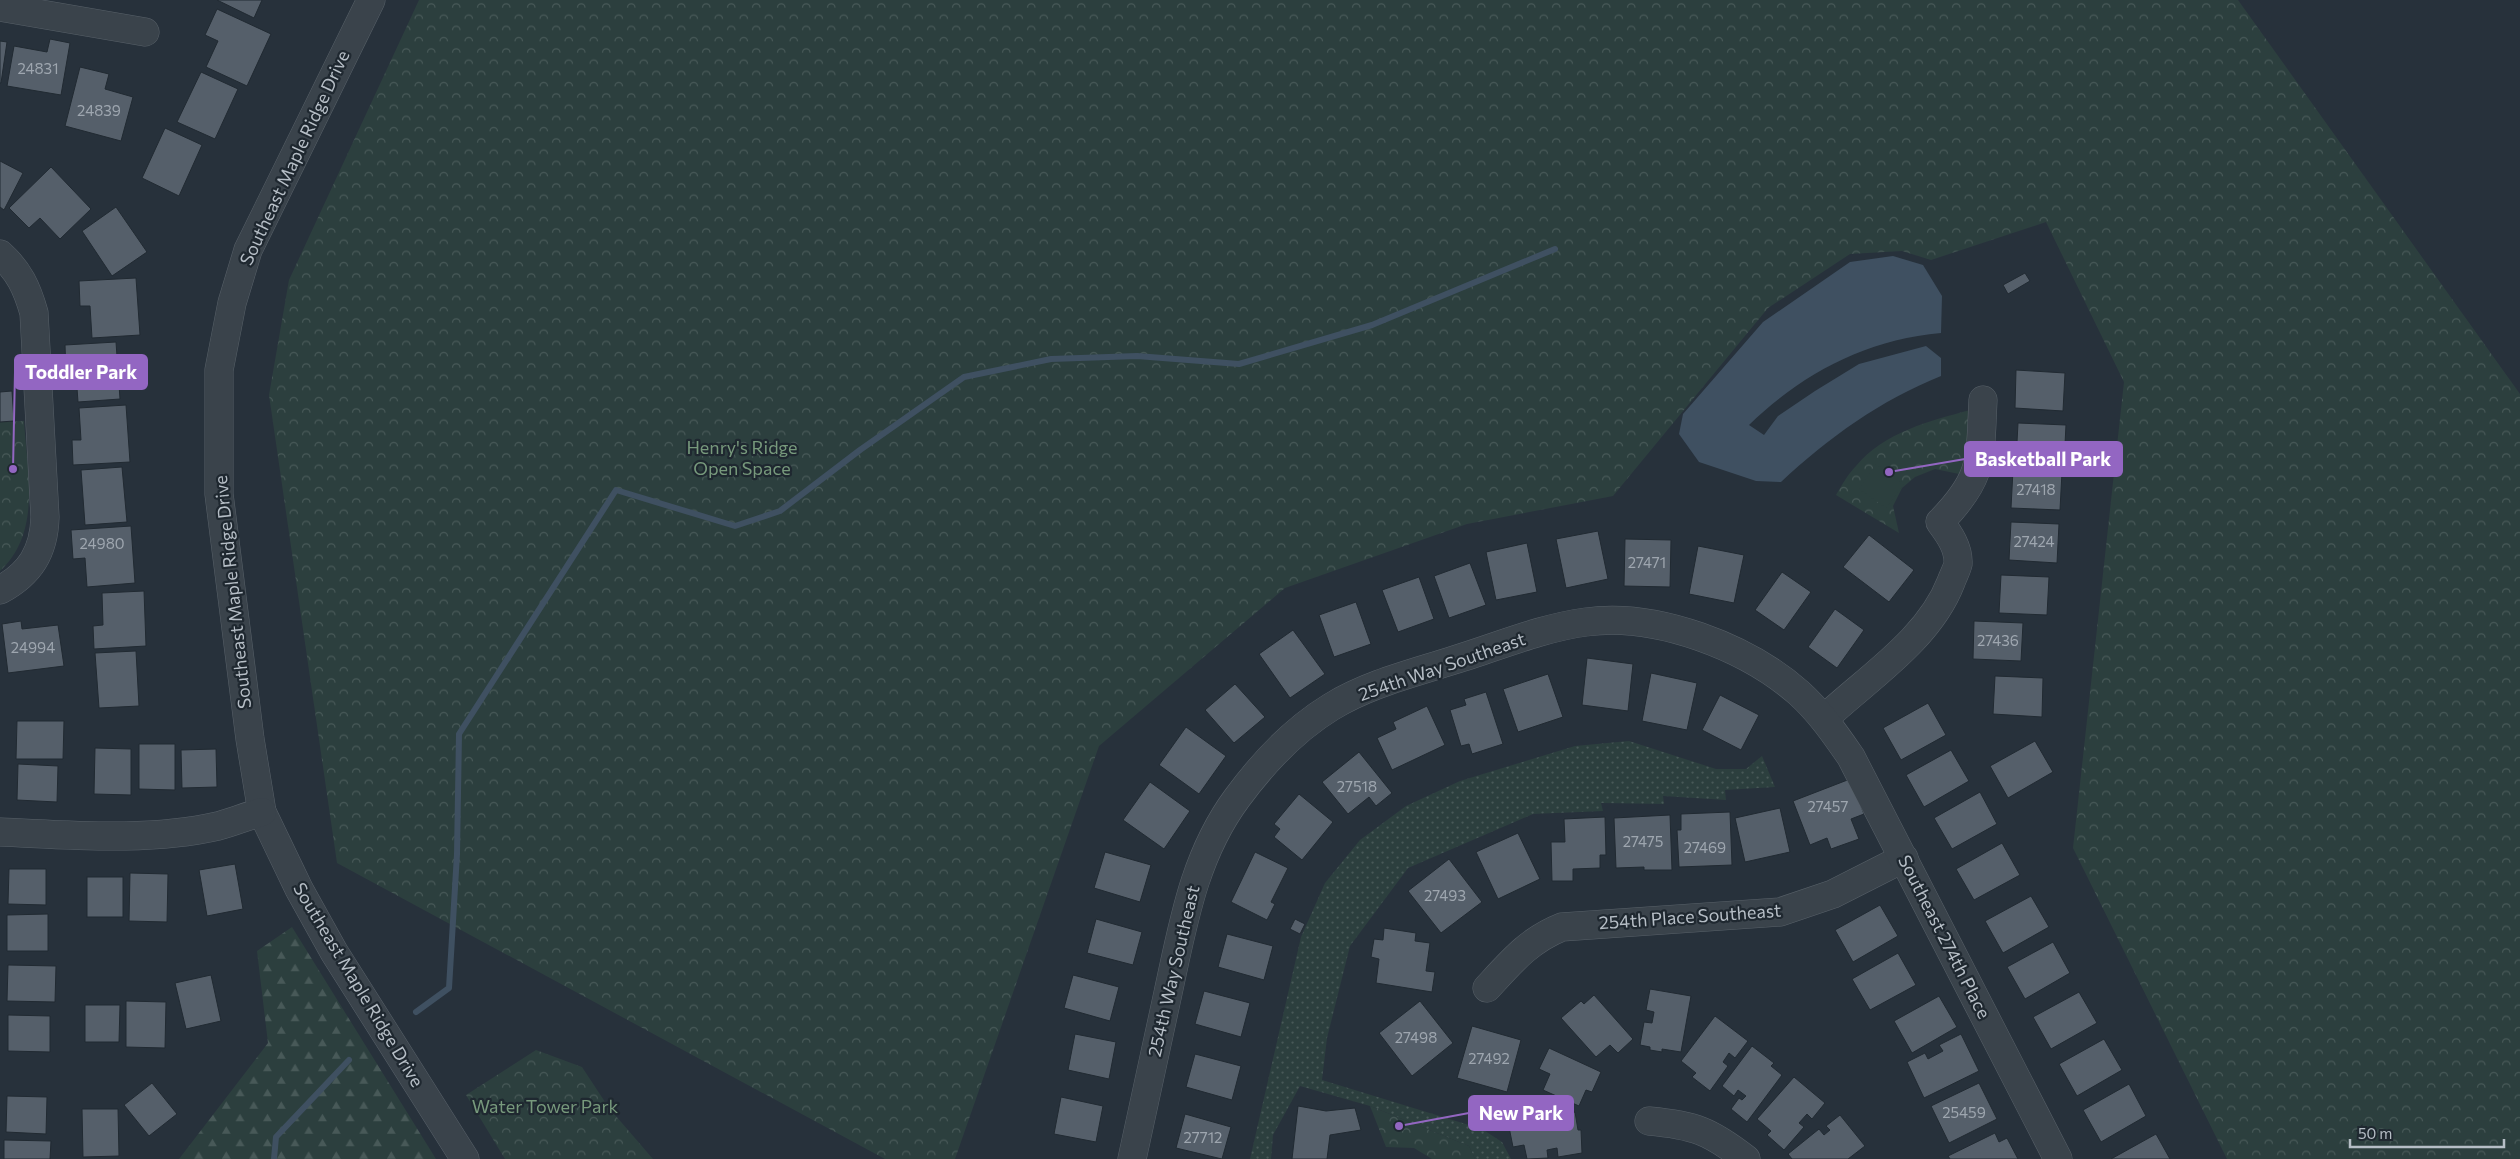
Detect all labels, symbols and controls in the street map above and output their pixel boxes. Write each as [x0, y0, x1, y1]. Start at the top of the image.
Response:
street label: Southeast Maple Ridge Drive [235, 47, 354, 269]
house number: 24831 [17, 59, 59, 77]
house number: 24839 [77, 101, 121, 119]
callout: Toddler Park [15, 355, 147, 389]
text: Toddler Park [25, 360, 137, 383]
park label: Henry's Ridge Open Space [686, 436, 798, 479]
callout: Basketball Park [1965, 442, 2122, 476]
text: Basketball Park [1975, 447, 2111, 470]
street label: Southeast Maple Ridge Drive [209, 474, 255, 710]
house number: 27418 [2016, 480, 2056, 498]
house number: 27424 [2013, 532, 2055, 550]
house number: 24980 [79, 534, 125, 552]
house number: 27471 [1628, 553, 1666, 571]
street label: 254th Way Southeast [1355, 627, 1528, 705]
house number: 27436 [1977, 631, 2019, 649]
house number: 24994 [11, 638, 55, 656]
house number: 27518 [1337, 777, 1377, 795]
house number: 27457 [1808, 797, 1848, 815]
house number: 27475 [1623, 832, 1663, 850]
house number: 27469 [1684, 838, 1726, 856]
street label: Southeast 274th Place [1894, 851, 1996, 1022]
street label: Southeast Maple Ridge Drive [289, 878, 429, 1091]
street label: 254th Way Southeast [1143, 883, 1203, 1059]
house number: 27493 [1424, 886, 1466, 904]
street label: 254th Place Southeast [1598, 899, 1782, 933]
house number: 27498 [1395, 1028, 1437, 1046]
house number: 27492 [1468, 1049, 1510, 1067]
park label: Water Tower Park [472, 1095, 619, 1117]
callout: New Park [1469, 1096, 1573, 1130]
text: New Park [1479, 1101, 1563, 1124]
house number: 25459 [1942, 1103, 1986, 1121]
scale bar [2350, 1116, 2504, 1148]
text: 50 m [2358, 1124, 2392, 1142]
house number: 27712 [1184, 1128, 1222, 1146]

